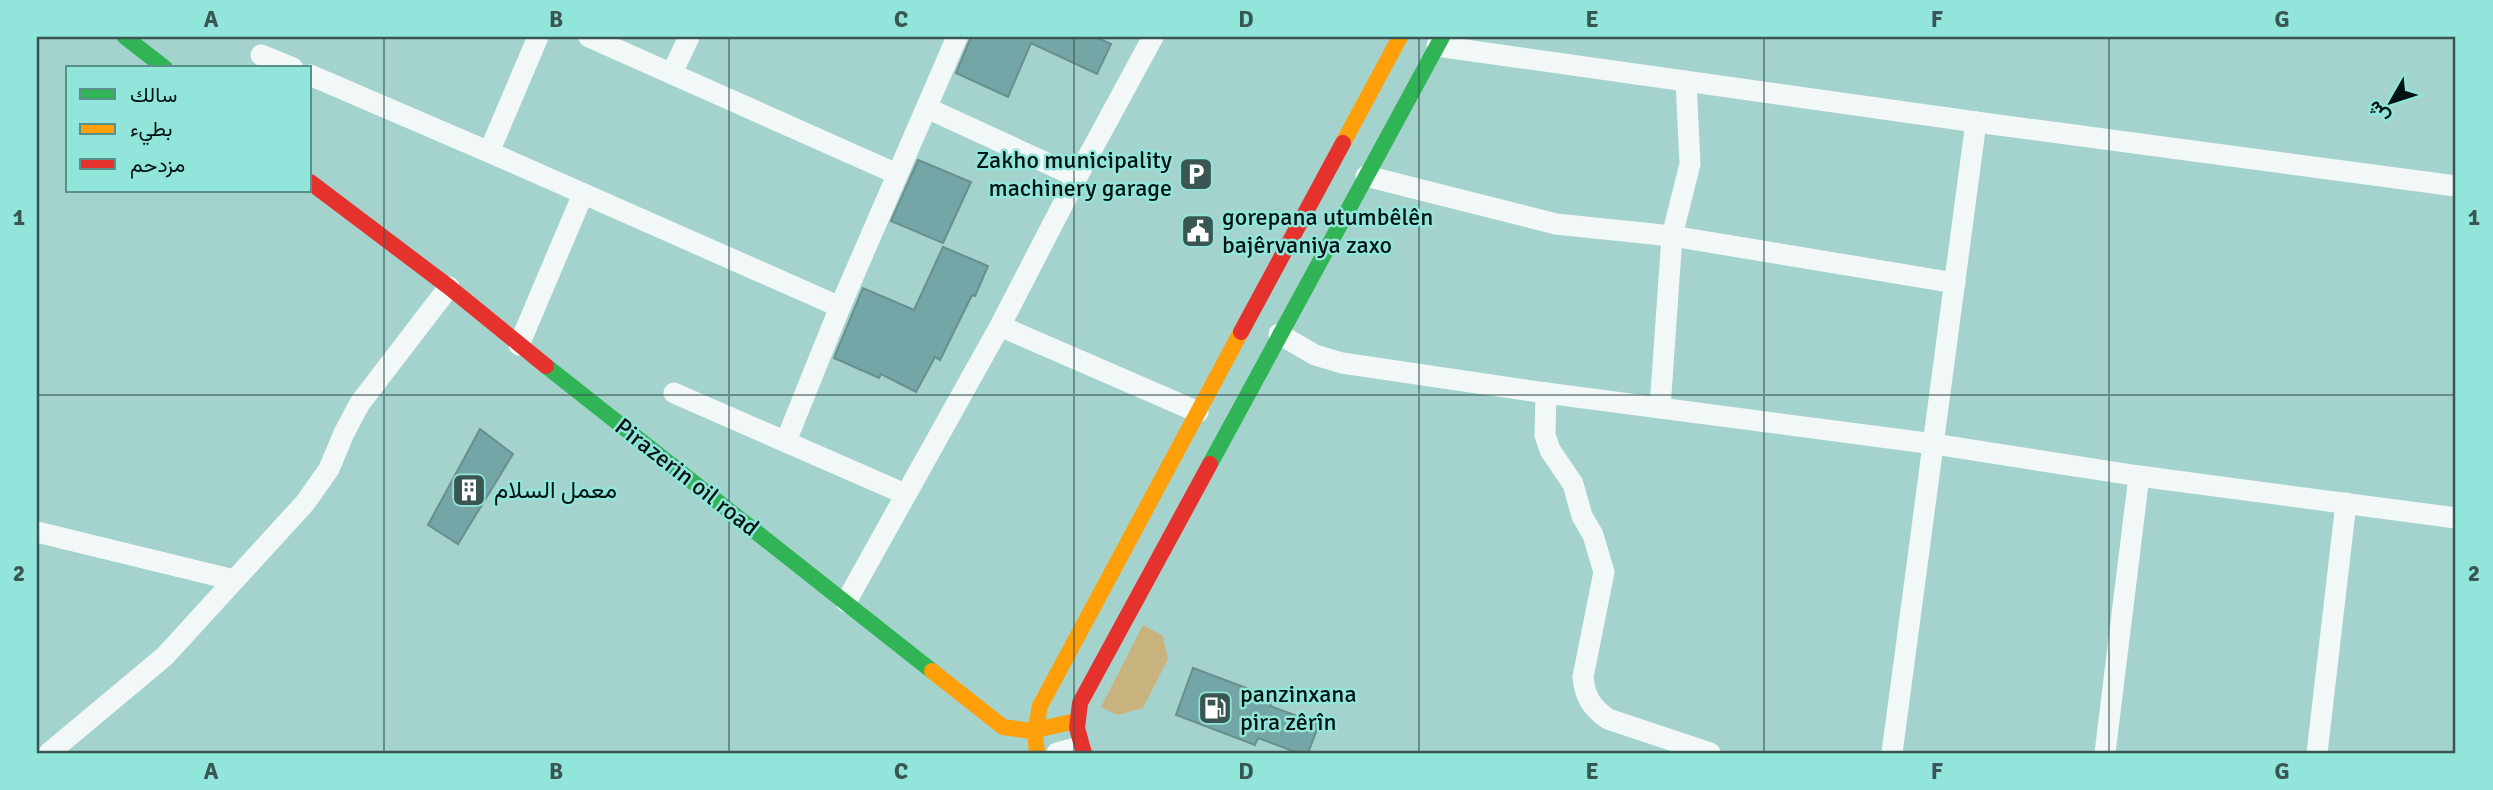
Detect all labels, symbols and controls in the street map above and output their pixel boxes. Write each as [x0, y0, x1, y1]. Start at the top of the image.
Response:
text: A [204, 5, 219, 34]
text: B [549, 5, 563, 34]
text: C [894, 5, 908, 34]
text: D [1238, 5, 1254, 34]
text: E [1585, 5, 1599, 34]
text: F [1931, 5, 1943, 34]
text: G [2274, 5, 2290, 34]
legend [66, 66, 312, 192]
north arrow [2356, 66, 2426, 136]
text: سالك [130, 82, 177, 108]
text: ش [2362, 96, 2395, 128]
text: بطيء [130, 116, 173, 146]
place label: Zakho municipality machinery garage [976, 145, 1172, 203]
text: مزدحم [130, 152, 185, 179]
parking icon: Zakho municipality machinery garage [1177, 155, 1215, 193]
place label: gorepana utumbêlên bajêrvaniya zaxo [1222, 202, 1433, 260]
text: 1 [13, 203, 25, 232]
text: 1 [2468, 203, 2480, 232]
public building icon: gorepana utumbêlên bajêrvaniya zaxo [1179, 212, 1217, 250]
street label: Pirazerin oil road [609, 411, 765, 543]
building icon: معمل السلام [450, 471, 488, 509]
place label: معمل السلام [494, 475, 617, 506]
text: 2 [13, 559, 25, 588]
text: 2 [2468, 559, 2480, 588]
place label: panzinxana pira zêrîn [1240, 679, 1357, 737]
fuel station icon: panzinxana pira zêrîn [1196, 689, 1234, 727]
text: A [204, 757, 219, 786]
text: B [549, 757, 563, 786]
text: C [894, 757, 908, 786]
text: D [1238, 757, 1254, 786]
text: E [1585, 757, 1599, 786]
text: F [1931, 757, 1943, 786]
text: G [2274, 757, 2290, 786]

